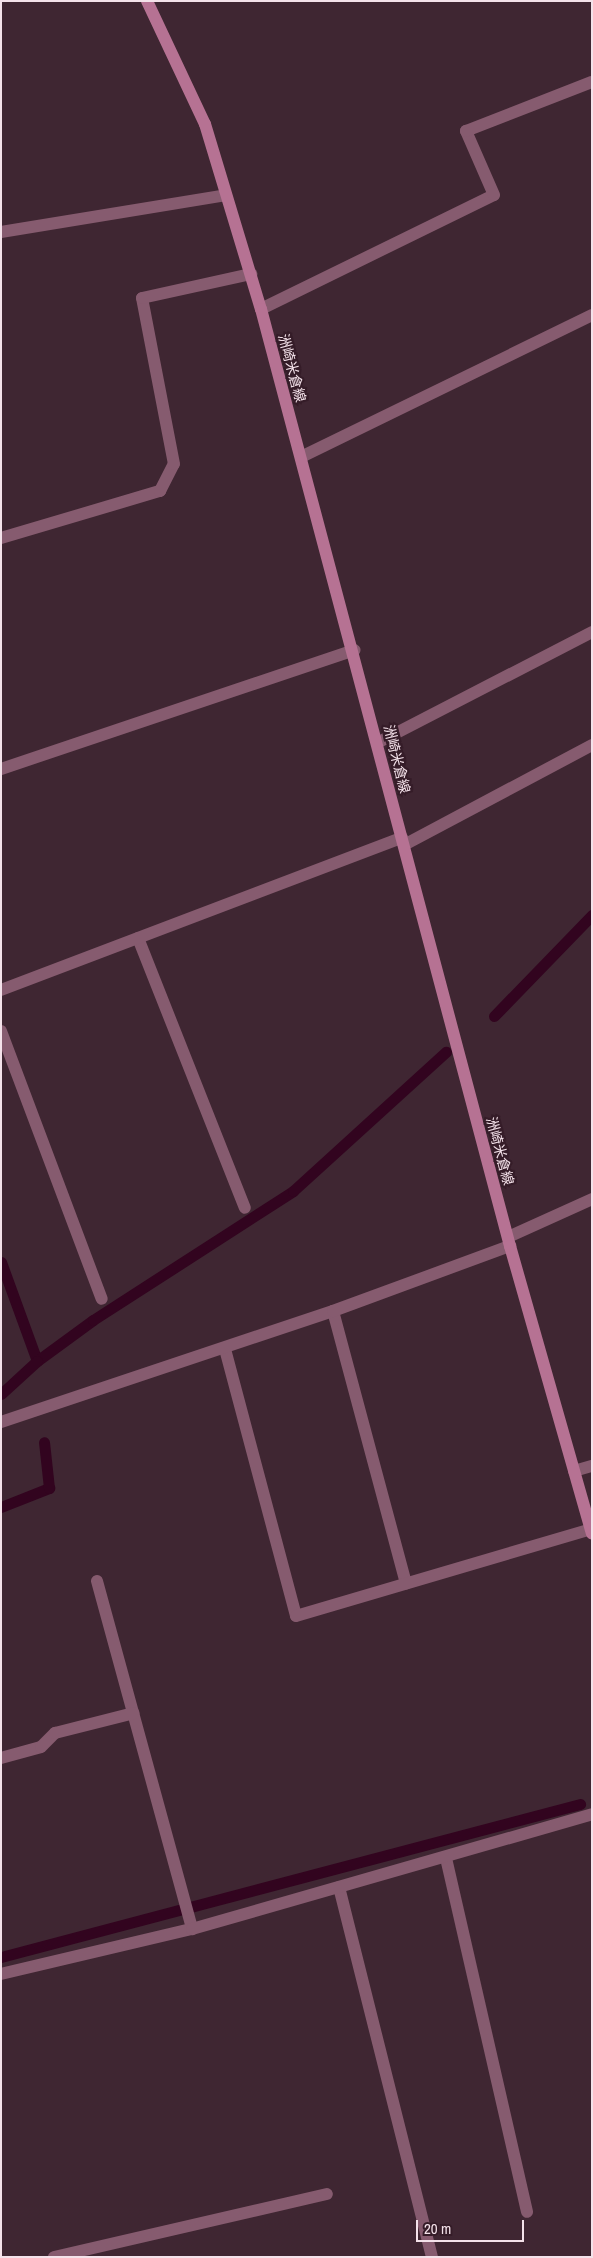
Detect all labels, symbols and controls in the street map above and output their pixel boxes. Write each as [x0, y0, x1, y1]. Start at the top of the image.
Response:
street label: 洲崎米倉線 [275, 332, 309, 404]
street label: 洲崎米倉線 [380, 723, 414, 795]
street label: 洲崎米倉線 [483, 1115, 517, 1187]
scale bar [418, 2210, 526, 2242]
text: 20 m [424, 2218, 451, 2239]

